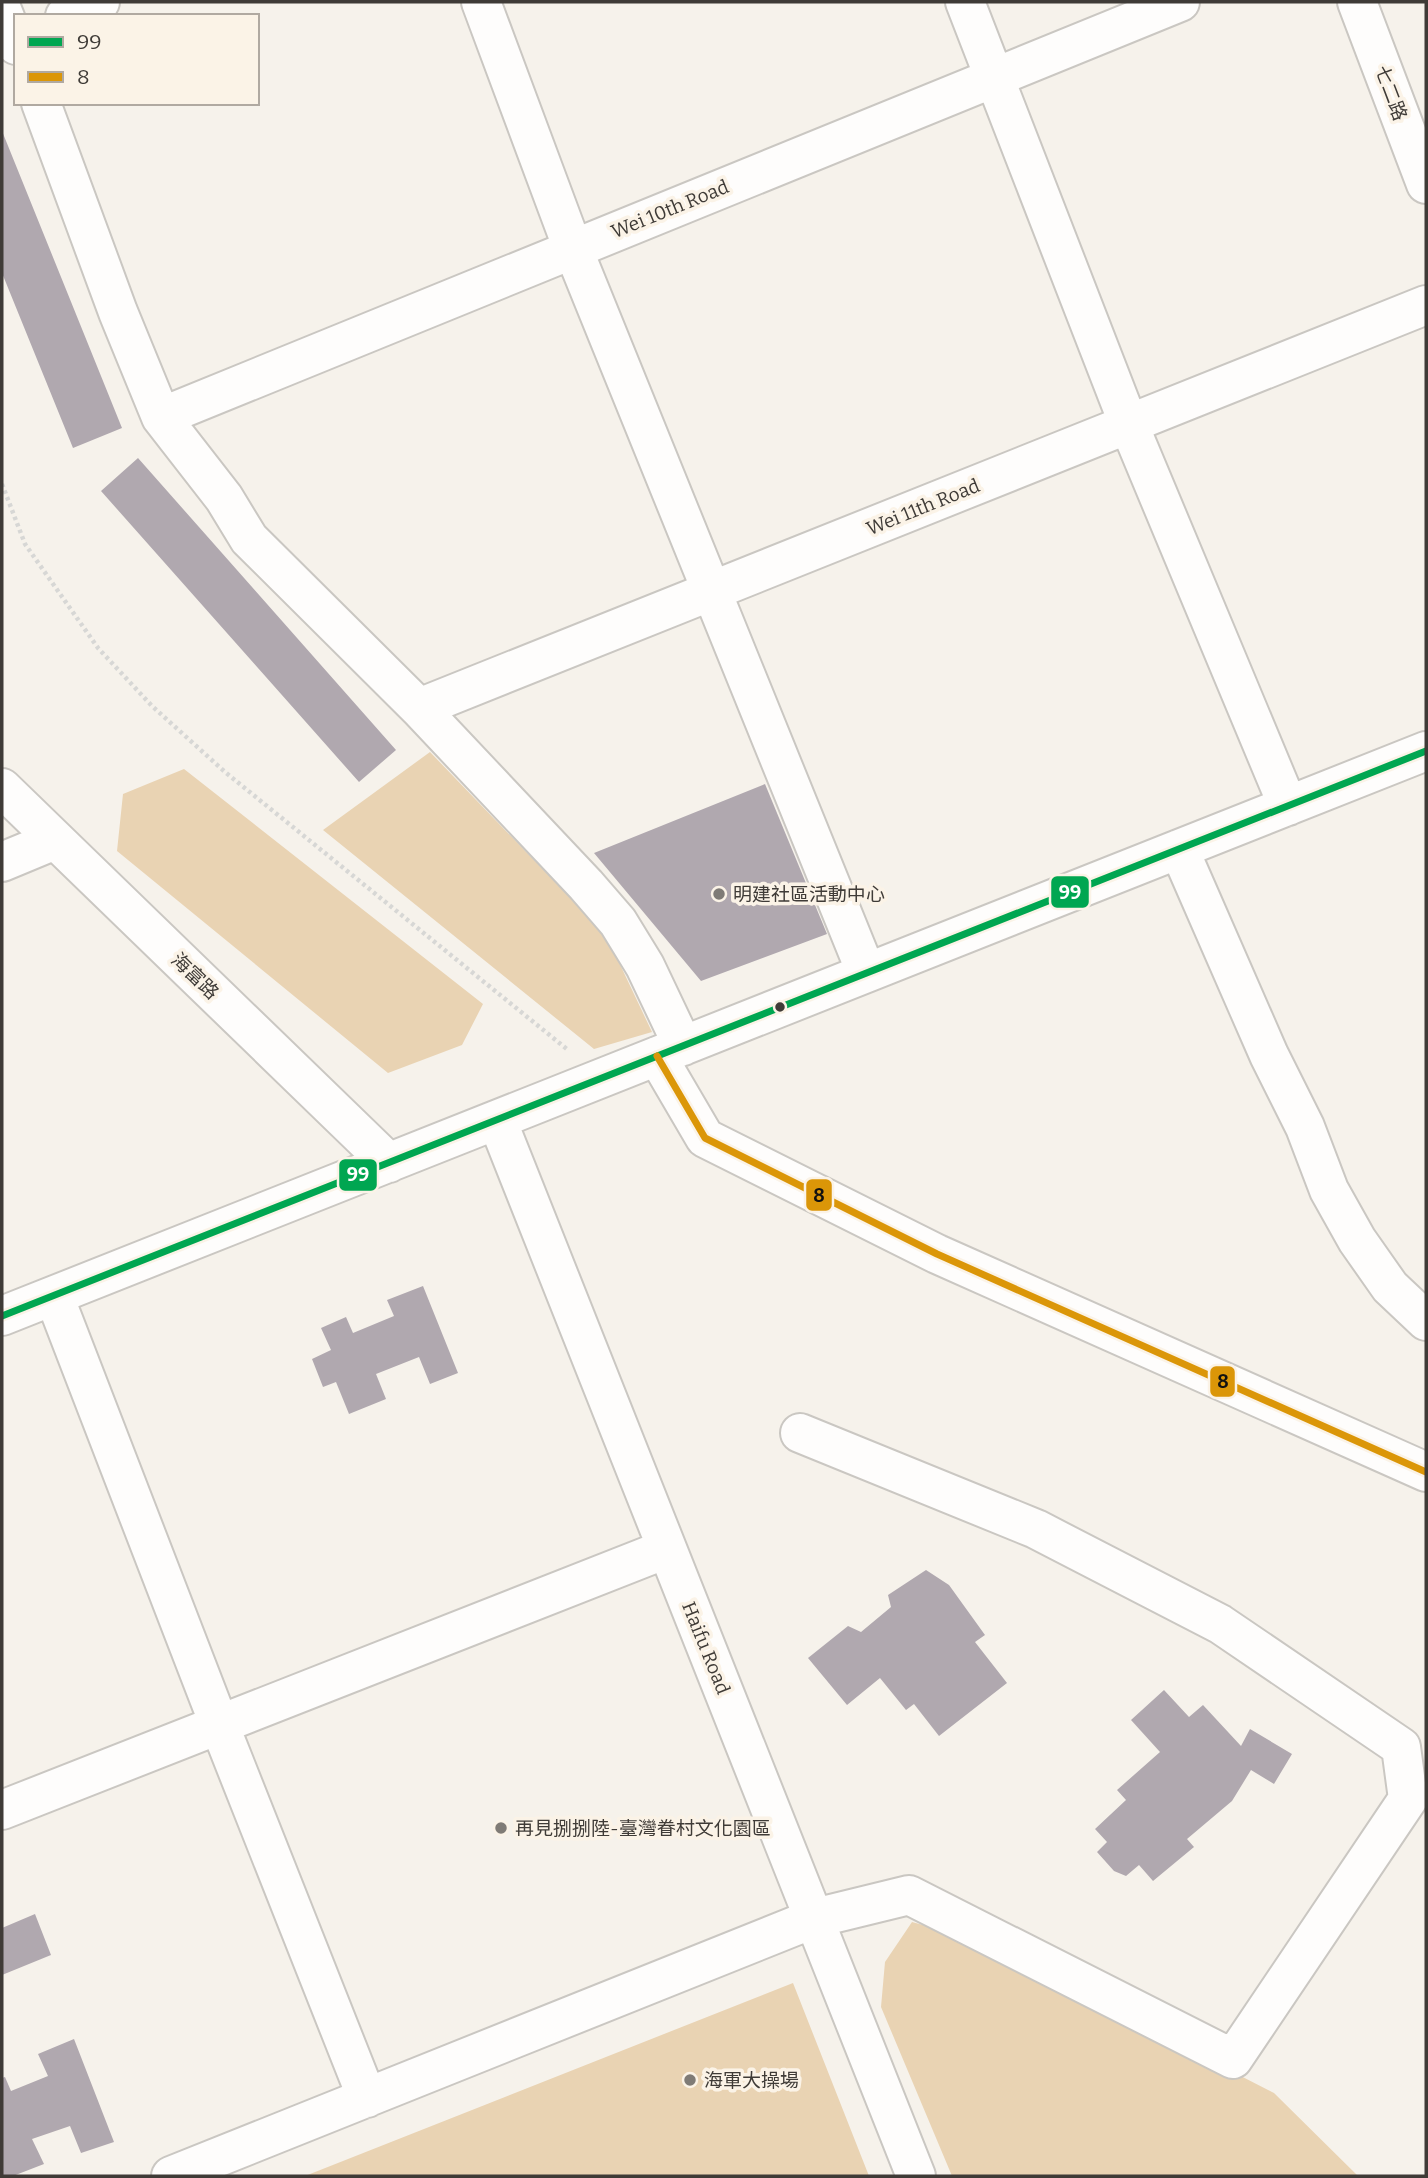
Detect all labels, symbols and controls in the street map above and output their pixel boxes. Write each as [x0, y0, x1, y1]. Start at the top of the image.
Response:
legend [14, 14, 259, 105]
text: 99 [77, 29, 102, 55]
street label: 七二路 [1370, 62, 1412, 124]
text: 8 [77, 64, 90, 90]
street label: Wei 10th Road [608, 175, 732, 243]
street label: Wei 11th Road [863, 474, 983, 540]
line badge: 99 [1050, 875, 1090, 909]
text: 99 [1059, 881, 1081, 904]
place label: 明建社區活動中心 [733, 883, 885, 906]
marker: 明建社區活動中心 [711, 886, 727, 902]
street label: 海富路 [167, 948, 223, 1004]
unlabelled marker [773, 1000, 787, 1014]
line badge: 99 [338, 1158, 378, 1192]
text: 99 [347, 1163, 369, 1186]
line badge: 8 [805, 1178, 833, 1212]
text: 8 [813, 1184, 825, 1207]
line badge: 8 [1209, 1365, 1236, 1398]
text: 8 [1217, 1370, 1229, 1393]
street label: Haifu Road [677, 1598, 735, 1698]
place label: 再見捌捌陸-臺灣眷村文化園區 [515, 1817, 771, 1840]
marker: 再見捌捌陸-臺灣眷村文化園區 [493, 1820, 509, 1836]
place label: 海軍大操場 [704, 2069, 799, 2092]
marker: 海軍大操場 [682, 2072, 698, 2088]

